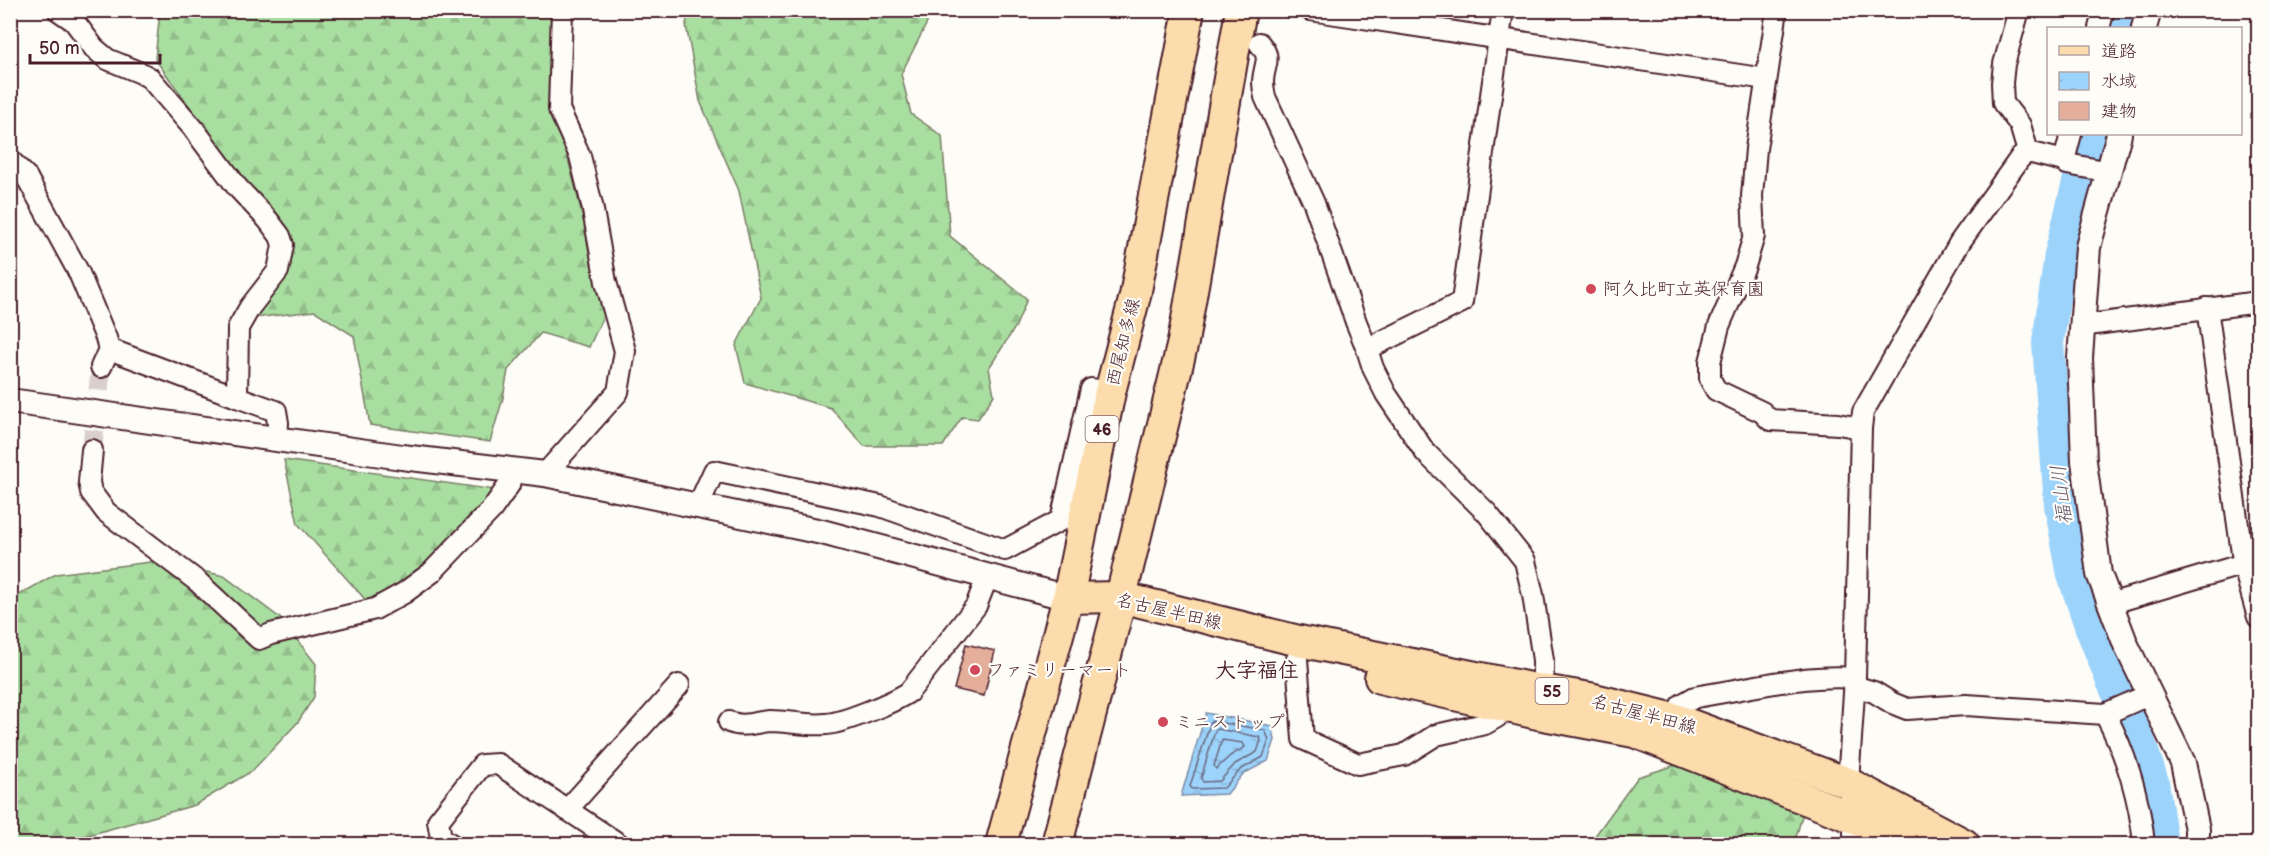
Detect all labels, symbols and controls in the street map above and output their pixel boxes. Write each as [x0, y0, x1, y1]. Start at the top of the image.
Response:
scale bar [30, 27, 160, 65]
legend [2047, 27, 2242, 135]
text: 50 m [39, 38, 80, 59]
text: 道路 [2101, 41, 2137, 62]
text: 水域 [2101, 71, 2137, 92]
text: 建物 [2101, 101, 2137, 122]
place label: 阿久比町立英保育園 [1603, 279, 1765, 300]
marker: 阿久比町立英保育園 [1584, 282, 1598, 296]
street label: 西尾知多線 [1102, 296, 1145, 388]
road number: 46 [1086, 416, 1118, 442]
water label: 福山川 [2046, 464, 2078, 526]
street label: 名古屋半田線 [1114, 589, 1224, 634]
district label: 大字福住 [1215, 658, 1299, 683]
place label: ファミリーマート [987, 660, 1131, 681]
marker: ファミリーマート [968, 663, 982, 677]
road number: 55 [1536, 678, 1568, 704]
street label: 名古屋半田線 [1589, 690, 1699, 739]
place label: ミニストップ [1175, 712, 1285, 733]
marker: ミニストップ [1156, 715, 1170, 729]

